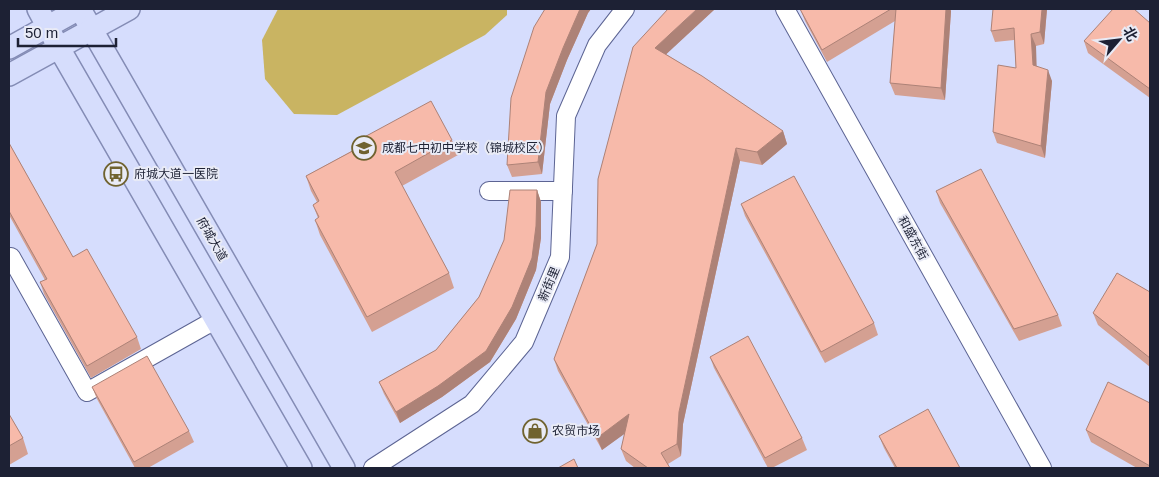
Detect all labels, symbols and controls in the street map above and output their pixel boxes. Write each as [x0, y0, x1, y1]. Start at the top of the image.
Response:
scale bar [18, 15, 115, 47]
north arrow [1094, 15, 1144, 65]
text: 50 m [25, 24, 58, 41]
text: 北 [1120, 24, 1141, 44]
school or university icon: 成都七中初中学校（锦城校区） [351, 135, 377, 161]
place label: 成都七中初中学校（锦城校区） [382, 141, 550, 155]
bus stop icon: 府城大道一医院 [103, 161, 129, 187]
place label: 府城大道一医院 [134, 167, 218, 181]
street label: 和盛东街 [895, 214, 931, 262]
street label: 府城大道 [194, 215, 230, 263]
street label: 新街里 [536, 265, 562, 303]
shop icon: 农贸市场 [522, 418, 548, 444]
place label: 农贸市场 [552, 424, 600, 438]

